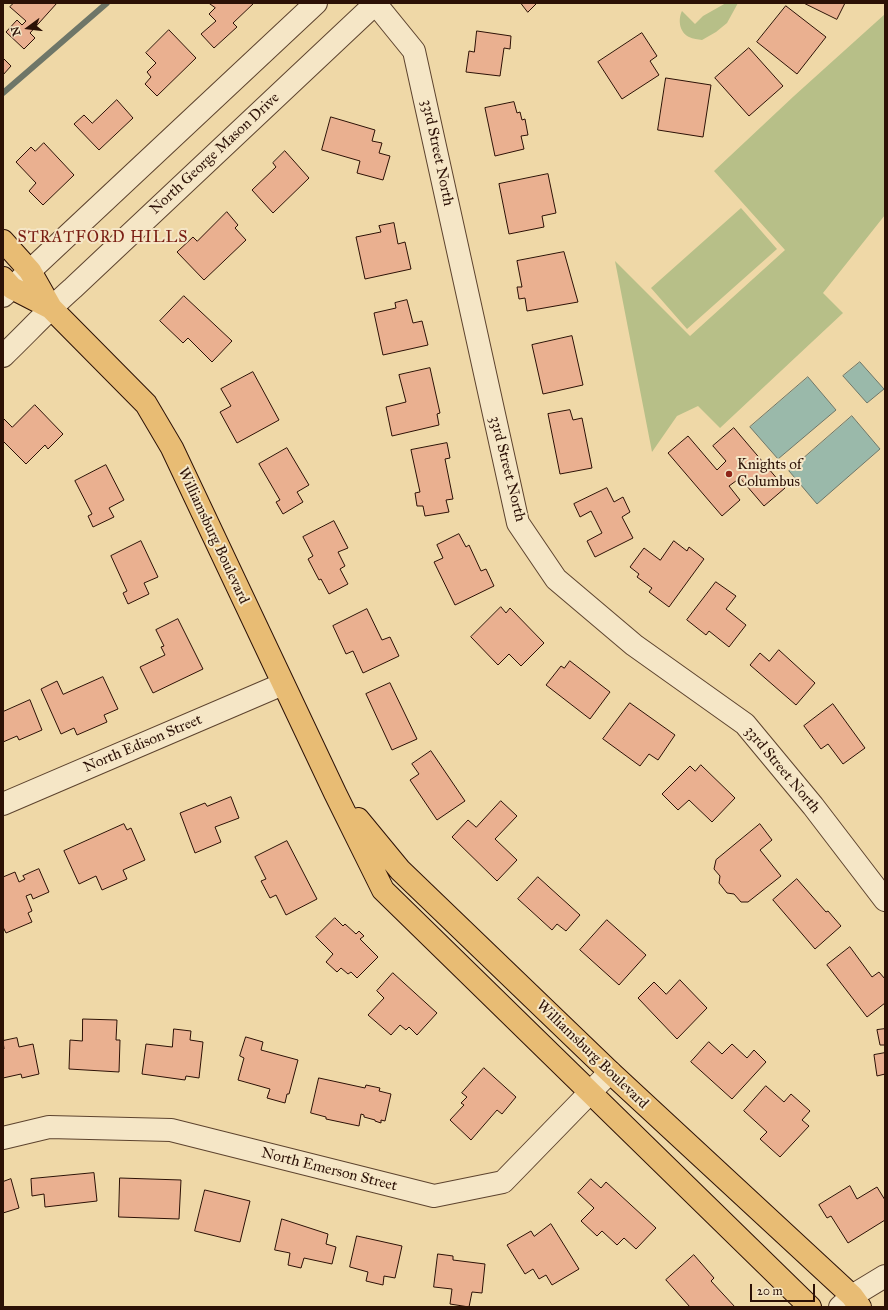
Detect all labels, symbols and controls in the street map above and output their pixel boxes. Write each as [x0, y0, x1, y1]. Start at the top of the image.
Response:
north arrow [8, 8, 48, 48]
text: N [8, 25, 23, 37]
street label: North George Mason Drive [147, 89, 283, 219]
street label: 33rd Street North [417, 98, 457, 208]
district label: STRATFORD HILLS [17, 228, 189, 248]
street label: 33rd Street North [485, 414, 529, 524]
place label: Knights of Columbus [737, 456, 802, 491]
street label: Williamsburg Boulevard [173, 465, 253, 607]
marker: Knights of Columbus [724, 469, 734, 479]
street label: North Edison Street [81, 711, 205, 777]
street label: 33rd Street North [740, 723, 824, 817]
street label: Williamsburg Boulevard [532, 997, 652, 1113]
street label: North Emerson Street [259, 1144, 399, 1196]
scale bar [752, 1276, 817, 1302]
text: 20 m [757, 1284, 783, 1298]

